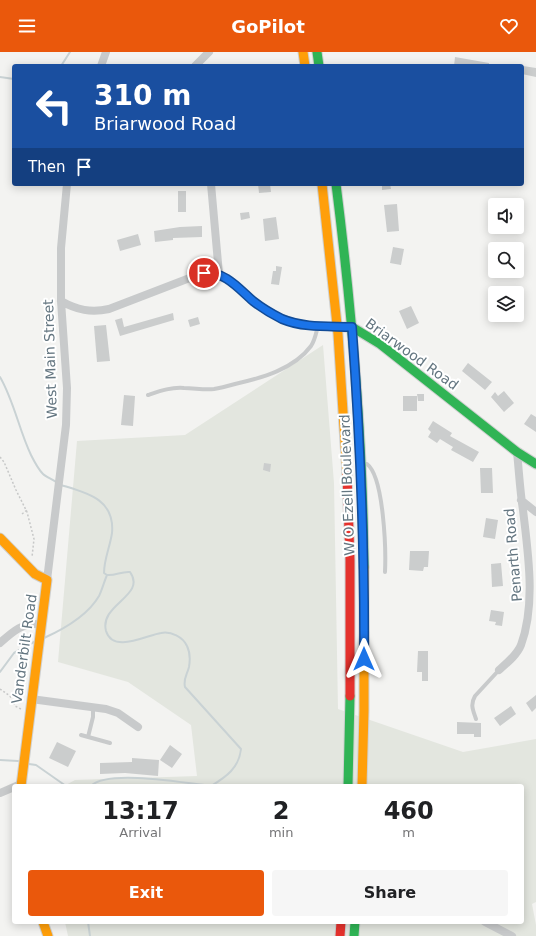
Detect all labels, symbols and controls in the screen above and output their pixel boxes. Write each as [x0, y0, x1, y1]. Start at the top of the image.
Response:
icon: menu [16, 15, 38, 37]
icon: heart [498, 15, 520, 37]
text: GoPilot [231, 16, 305, 37]
text: 310 m [94, 79, 191, 112]
icon: left [28, 80, 80, 132]
text: Briarwood Road [94, 113, 236, 134]
icon: arrive [73, 156, 95, 178]
text: Then [28, 158, 65, 176]
map controls [488, 198, 524, 322]
button: sound [488, 198, 524, 234]
button: search [488, 242, 524, 278]
pin [187, 256, 221, 290]
icon: arrive [193, 262, 215, 284]
button: layers [488, 286, 524, 322]
street label: West Main Street [40, 299, 60, 419]
street label: Briarwood Road [363, 315, 461, 393]
street label: W O Ezell Boulevard [337, 414, 357, 556]
street label: Penarth Road [501, 508, 525, 602]
street label: Vanderbilt Road [8, 593, 40, 705]
position arrow [343, 638, 385, 680]
text: 13:17 [102, 797, 179, 825]
text: 2 [273, 797, 289, 825]
text: 460 [384, 797, 434, 825]
text: Arrival [119, 825, 162, 840]
text: min [269, 825, 293, 840]
text: m [402, 825, 415, 840]
button: Exit [28, 870, 264, 916]
button: Share [272, 870, 508, 916]

